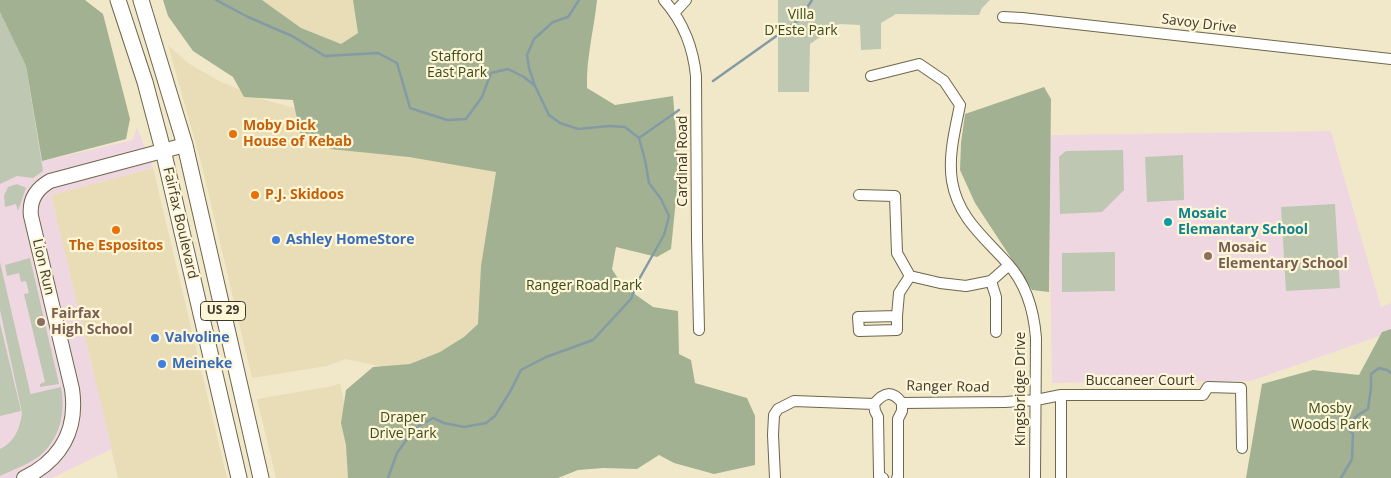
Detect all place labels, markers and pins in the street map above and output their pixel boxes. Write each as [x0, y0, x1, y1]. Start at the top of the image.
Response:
place label: Moby Dick House of Kebab [243, 118, 352, 150]
marker: Moby Dick House of Kebab [227, 128, 239, 140]
place label: P.J. Skidoos [265, 187, 344, 203]
marker: P.J. Skidoos [249, 189, 261, 201]
place label: Mosaic Elemantary School [1178, 206, 1308, 238]
marker: Mosaic Elemantary School [1162, 216, 1174, 228]
marker: The Espositos [110, 224, 122, 236]
place label: Ashley HomeStore [286, 232, 414, 248]
marker: Ashley HomeStore [270, 234, 282, 246]
place label: The Espositos [69, 238, 163, 254]
place label: Mosaic Elementary School [1218, 240, 1348, 272]
marker: Mosaic Elementary School [1202, 250, 1214, 262]
place label: Fairfax High School [51, 306, 132, 338]
marker: Fairfax High School [35, 316, 47, 328]
place label: Valvoline [165, 330, 229, 346]
marker: Valvoline [149, 332, 161, 344]
place label: Meineke [172, 356, 232, 372]
marker: Meineke [156, 358, 168, 370]

